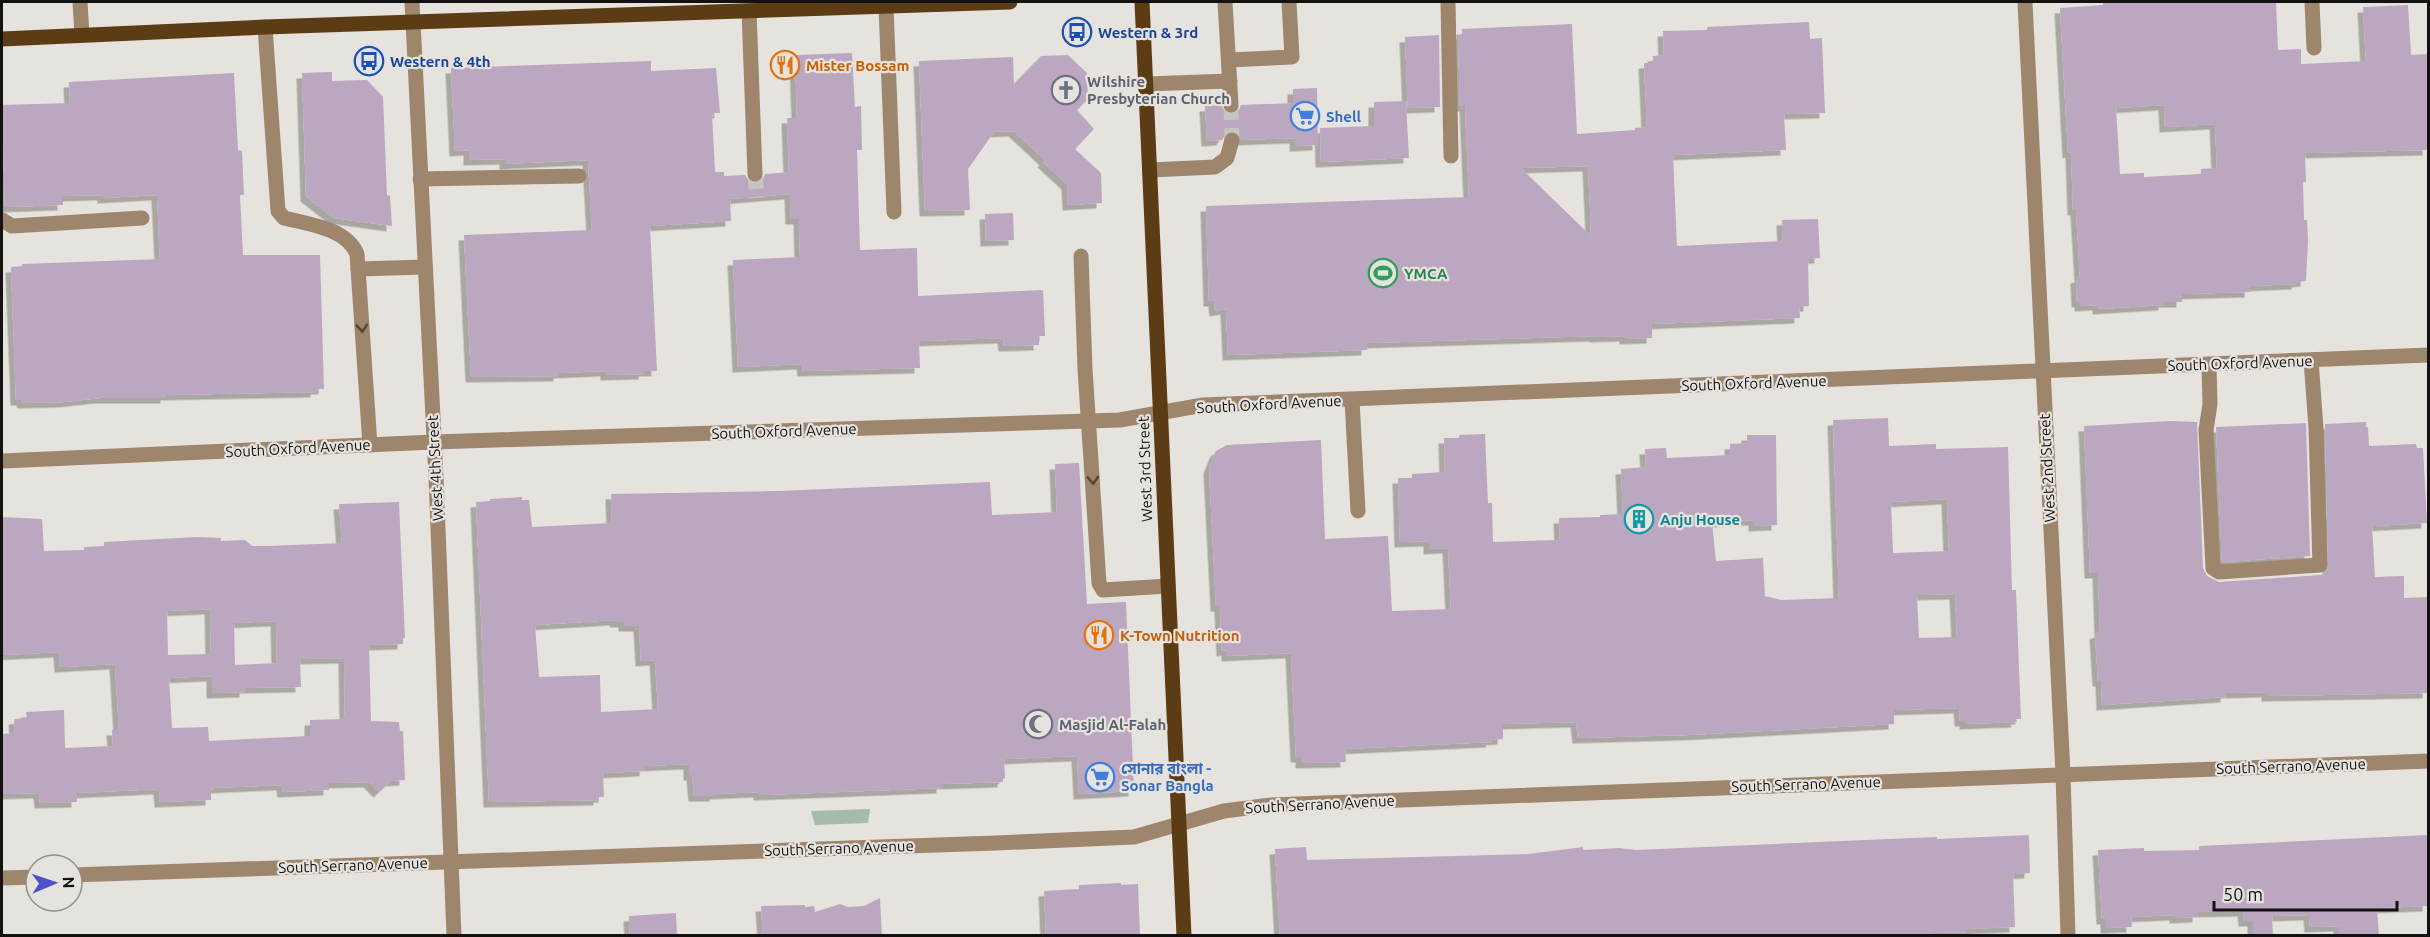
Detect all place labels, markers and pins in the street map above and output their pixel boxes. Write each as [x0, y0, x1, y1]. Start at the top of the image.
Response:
bus stop icon: Western & 3rd [1061, 16, 1093, 48]
place label: Western & 3rd [1098, 24, 1198, 41]
bus stop icon: Western & 4th [353, 45, 385, 77]
restaurant icon: Mister Bossam [769, 49, 801, 81]
place label: Western & 4th [390, 53, 490, 70]
place label: Mister Bossam [806, 57, 909, 74]
place label: Wilshire Presbyterian Church [1087, 73, 1230, 107]
church icon: Wilshire Presbyterian Church [1050, 74, 1082, 106]
supermarket icon: Shell [1289, 100, 1321, 132]
place label: Shell [1326, 108, 1361, 125]
sports icon: YMCA [1367, 257, 1399, 289]
place label: YMCA [1404, 265, 1448, 282]
building icon: Anju House [1623, 503, 1655, 535]
place label: Anju House [1660, 511, 1740, 528]
restaurant icon: K-Town Nutrition [1083, 619, 1115, 651]
place label: K-Town Nutrition [1120, 627, 1240, 644]
mosque icon: Masjid Al-Falah [1022, 708, 1054, 740]
place label: Masjid Al-Falah [1059, 716, 1166, 733]
place label: সোনার বাংলা - Sonar Bangla [1121, 760, 1214, 794]
supermarket icon: সোনার বাংলা - Sonar Bangla [1084, 761, 1116, 793]

